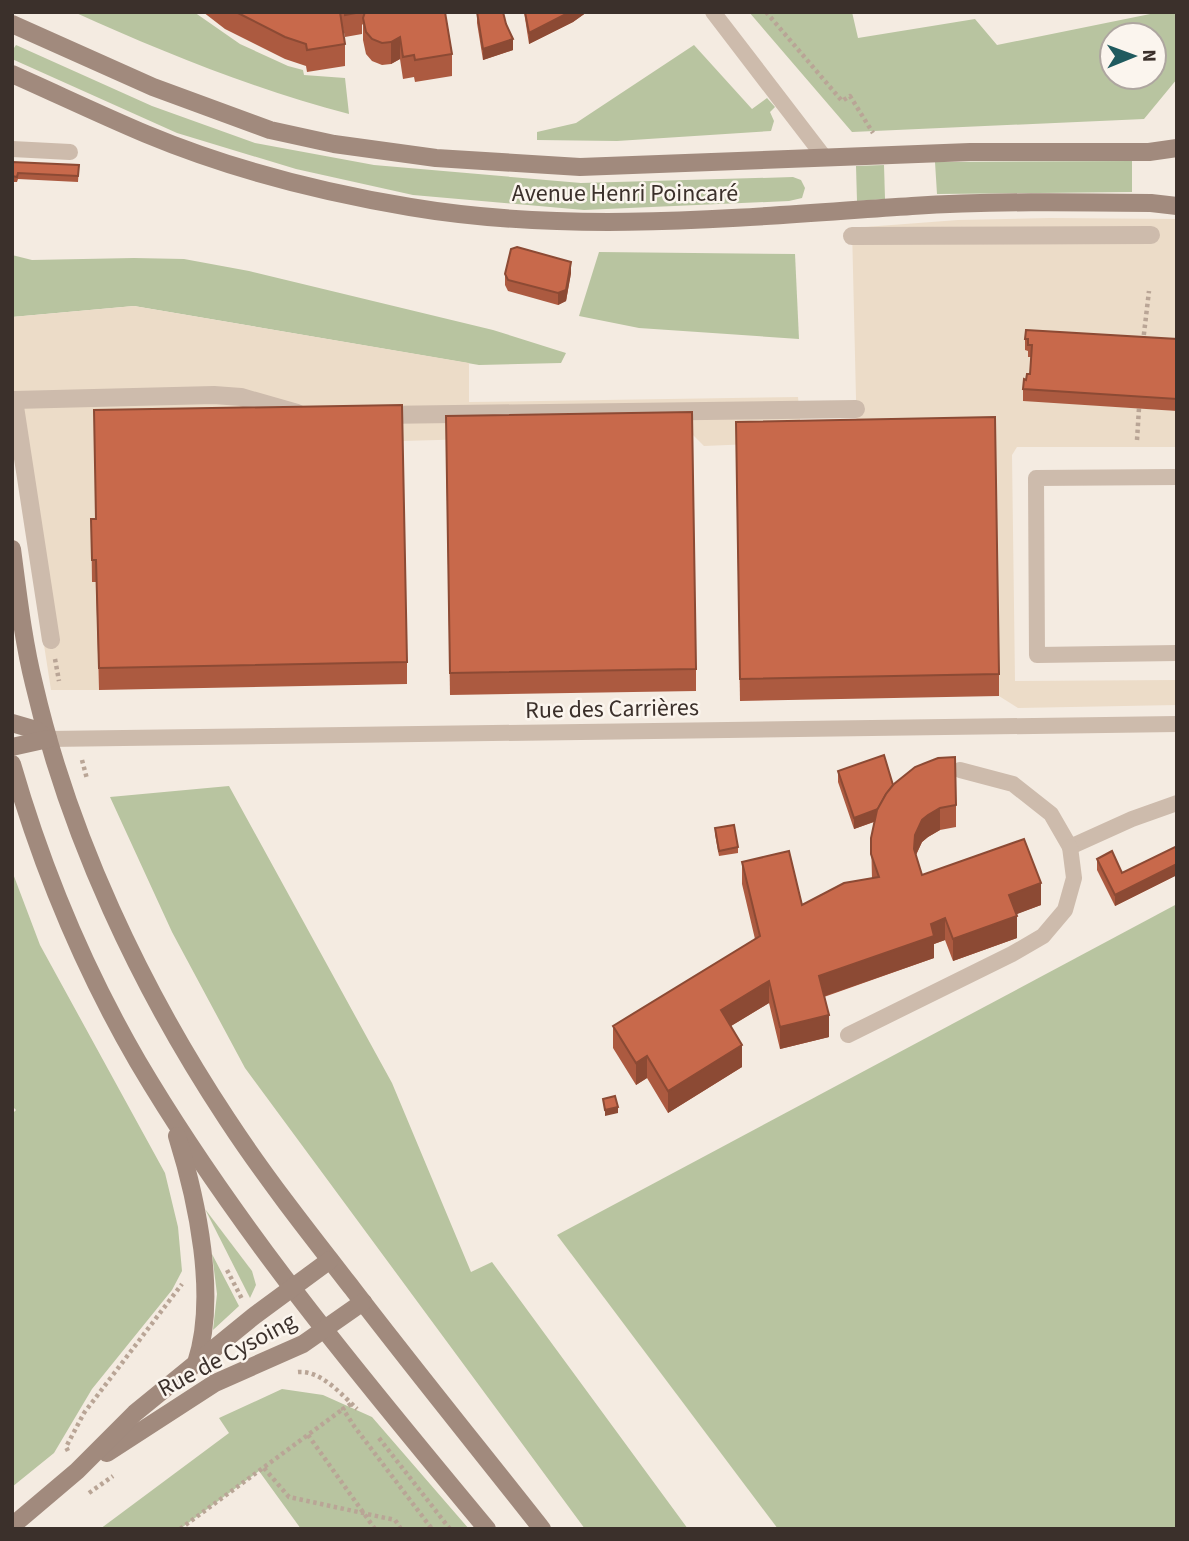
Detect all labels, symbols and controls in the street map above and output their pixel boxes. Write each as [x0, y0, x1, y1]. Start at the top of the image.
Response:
north arrow [1098, 21, 1168, 91]
text: N [1135, 49, 1162, 62]
street label: Avenue Henri Poincaré [512, 176, 738, 211]
street label: Rue des Carrières [525, 690, 699, 728]
street label: Rue de Cysoing [152, 1304, 302, 1406]

